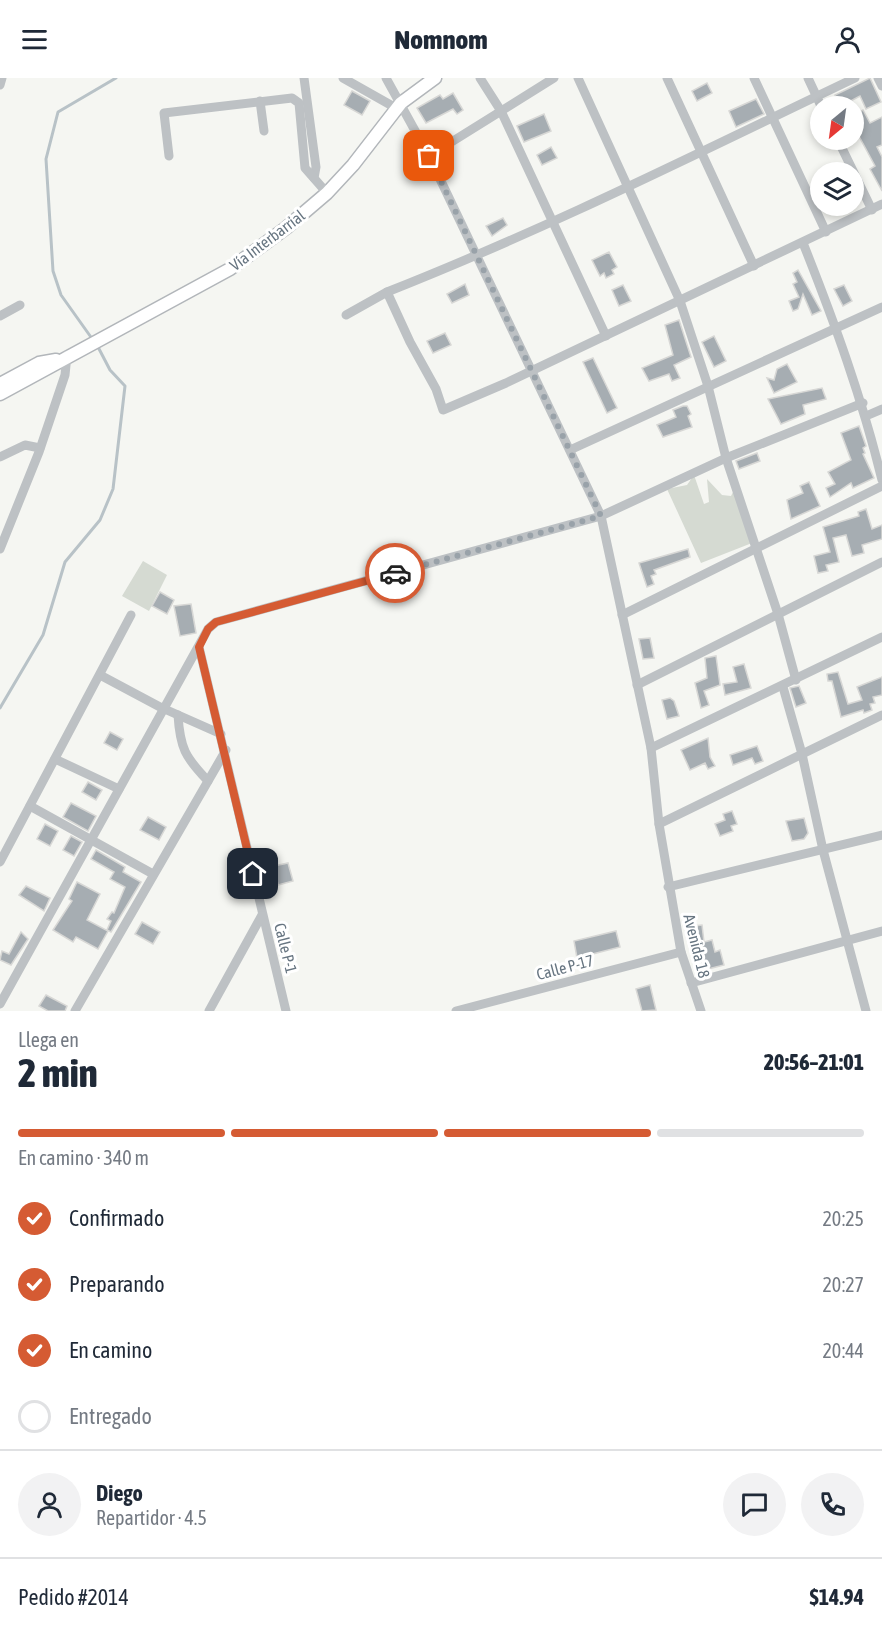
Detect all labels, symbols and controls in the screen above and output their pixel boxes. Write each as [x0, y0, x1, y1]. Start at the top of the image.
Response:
icon: menu [18, 23, 51, 56]
icon: person [831, 23, 864, 56]
text: Nomnom [394, 24, 488, 55]
north arrow [810, 96, 864, 150]
map controls [810, 96, 864, 216]
pin [403, 130, 454, 181]
icon: bag [412, 139, 445, 172]
button: layers [810, 162, 864, 216]
street label: Vía Interbarrial [226, 206, 309, 274]
courier [365, 543, 425, 603]
icon: car [379, 557, 412, 590]
pin [227, 848, 278, 899]
icon: home [236, 857, 269, 890]
street label: Avenida 18 [680, 912, 714, 980]
street label: Calle P-1 [271, 921, 301, 975]
street label: Calle P-17 [534, 951, 596, 983]
text: Llega en [18, 1028, 79, 1051]
text: 20:56–21:01 [764, 1049, 864, 1075]
text: 2 min [18, 1051, 98, 1095]
text: En camino · 340 m [18, 1146, 149, 1169]
icon: check [18, 1202, 51, 1235]
text: Confirmado [69, 1205, 164, 1231]
text: 20:25 [822, 1207, 864, 1230]
icon: check [18, 1268, 51, 1301]
text: Preparando [69, 1271, 165, 1297]
text: 20:27 [822, 1273, 864, 1296]
icon: check [18, 1334, 51, 1367]
text: En camino [69, 1337, 152, 1363]
text: 20:44 [822, 1339, 864, 1362]
text: Entregado [69, 1403, 152, 1429]
button: person [18, 1473, 81, 1536]
button: chat [723, 1473, 786, 1536]
button: phone [801, 1473, 864, 1536]
text: Diego [96, 1480, 143, 1506]
text: Repartidor · 4.5 [96, 1506, 207, 1529]
text: Pedido #2014 [18, 1584, 129, 1610]
text: $14.94 [809, 1584, 864, 1610]

